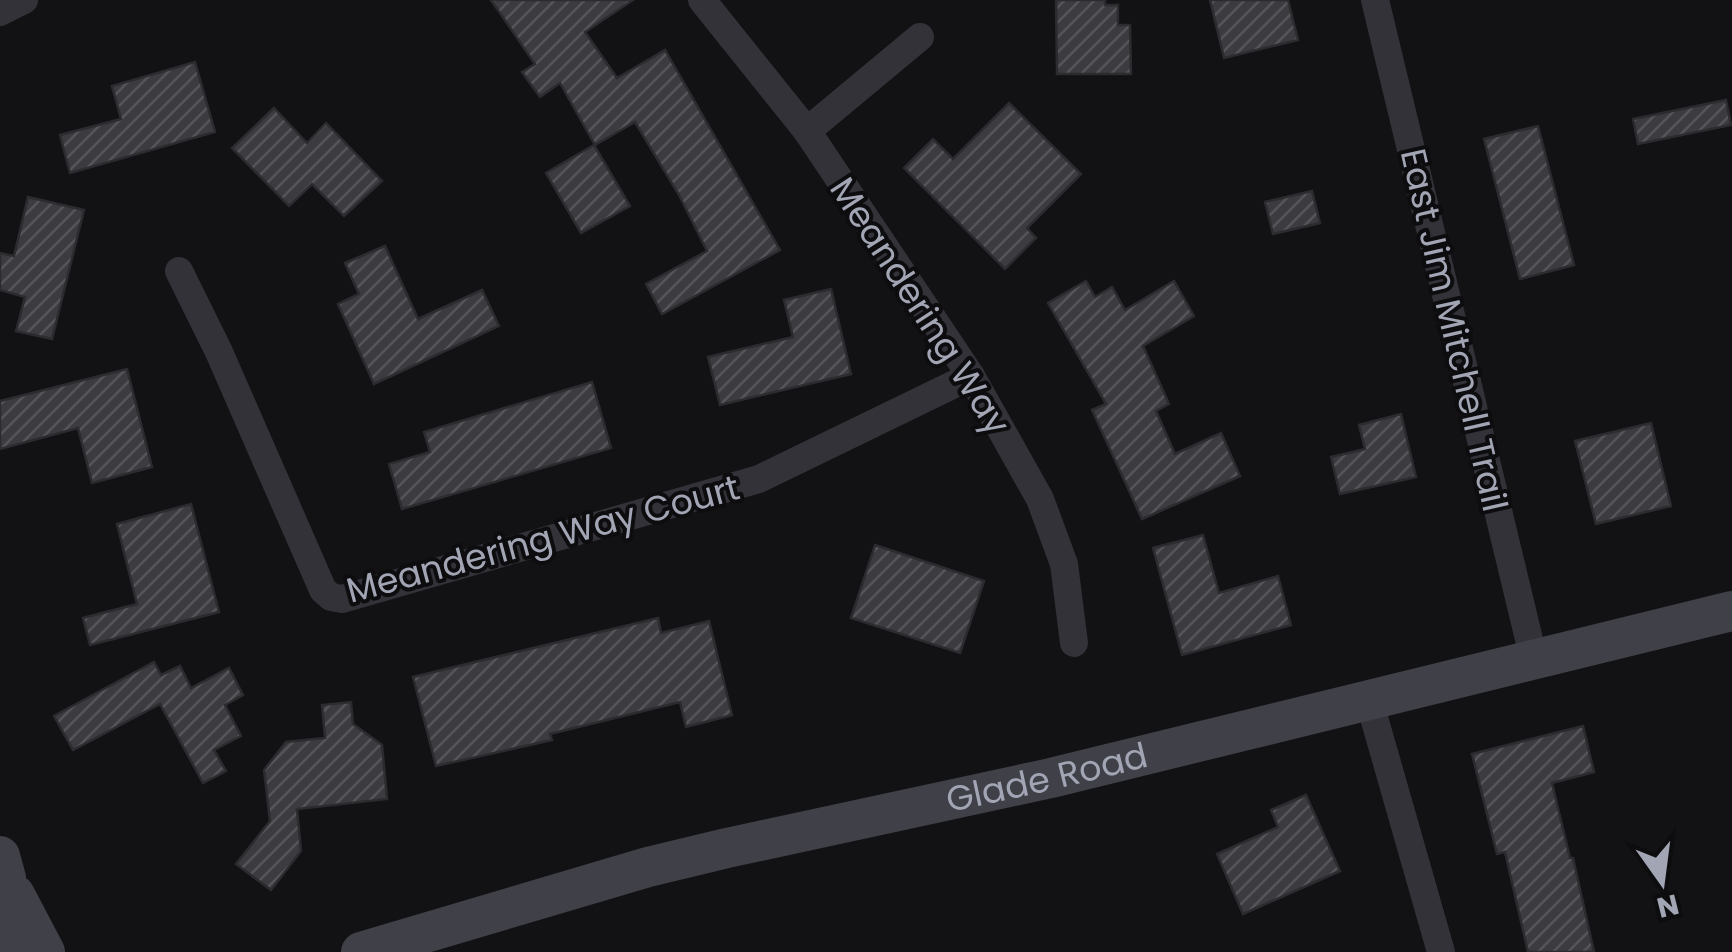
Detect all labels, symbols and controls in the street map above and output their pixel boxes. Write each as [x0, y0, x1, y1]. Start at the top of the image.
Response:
street label: East Jim Mitchell Trail [1389, 144, 1520, 516]
street label: Meandering Way [819, 167, 1022, 444]
street label: Meandering Way Court [341, 462, 745, 615]
street label: Glade Road [941, 730, 1152, 824]
north arrow [1612, 832, 1712, 932]
text: N [1653, 884, 1683, 927]

